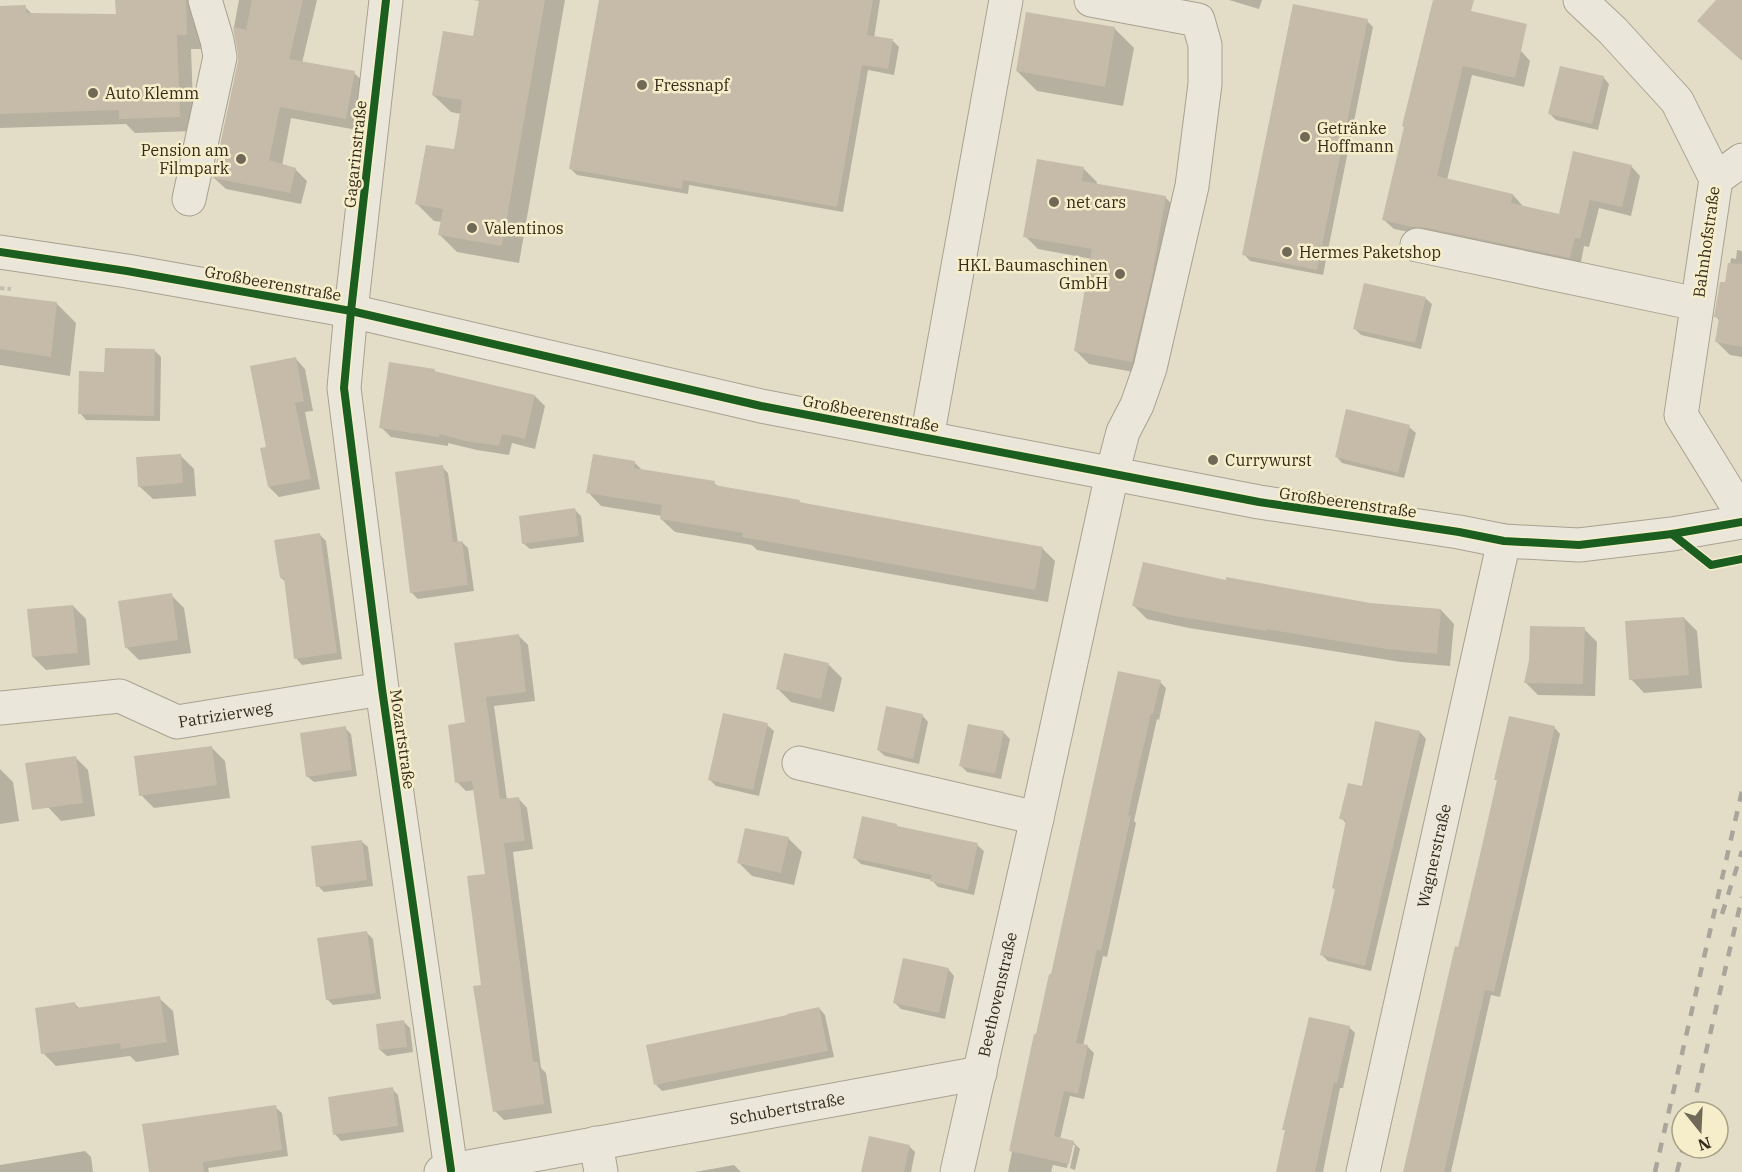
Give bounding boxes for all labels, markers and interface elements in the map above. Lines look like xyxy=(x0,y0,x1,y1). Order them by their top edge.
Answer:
place label: Fressnapf xyxy=(654,75,731,95)
marker: Fressnapf xyxy=(635,78,649,92)
place label: Auto Klemm xyxy=(105,83,199,103)
marker: Auto Klemm xyxy=(86,86,100,100)
street label: Gagarinstraße xyxy=(339,99,371,209)
place label: Getränke Hoffmann xyxy=(1317,118,1394,156)
marker: Getränke Hoffmann xyxy=(1298,130,1312,144)
place label: Pension am Filmpark xyxy=(141,140,230,178)
marker: Pension am Filmpark xyxy=(234,152,248,166)
street label: Bahnhofstraße xyxy=(1688,185,1724,299)
place label: net cars xyxy=(1066,192,1126,212)
marker: net cars xyxy=(1047,195,1061,209)
place label: Valentinos xyxy=(484,218,564,238)
marker: Valentinos xyxy=(465,221,479,235)
place label: Hermes Paketshop xyxy=(1299,242,1441,262)
marker: Hermes Paketshop xyxy=(1280,245,1294,259)
place label: HKL Baumaschinen GmbH xyxy=(958,255,1108,293)
street label: Großbeerenstraße xyxy=(203,261,343,305)
marker: HKL Baumaschinen GmbH xyxy=(1113,267,1127,281)
street label: Großbeerenstraße xyxy=(801,390,941,436)
place label: Currywurst xyxy=(1225,450,1312,470)
marker: Currywurst xyxy=(1206,453,1220,467)
street label: Großbeerenstraße xyxy=(1278,482,1418,522)
street label: Mozartstraße xyxy=(386,688,420,790)
street label: Patrizierweg xyxy=(177,697,274,732)
street label: Wagnerstraße xyxy=(1412,802,1455,910)
street label: Beethovenstraße xyxy=(973,930,1021,1059)
street label: Schubertstraße xyxy=(728,1088,846,1129)
north arrow xyxy=(1670,1100,1730,1160)
text: N xyxy=(1696,1133,1714,1156)

